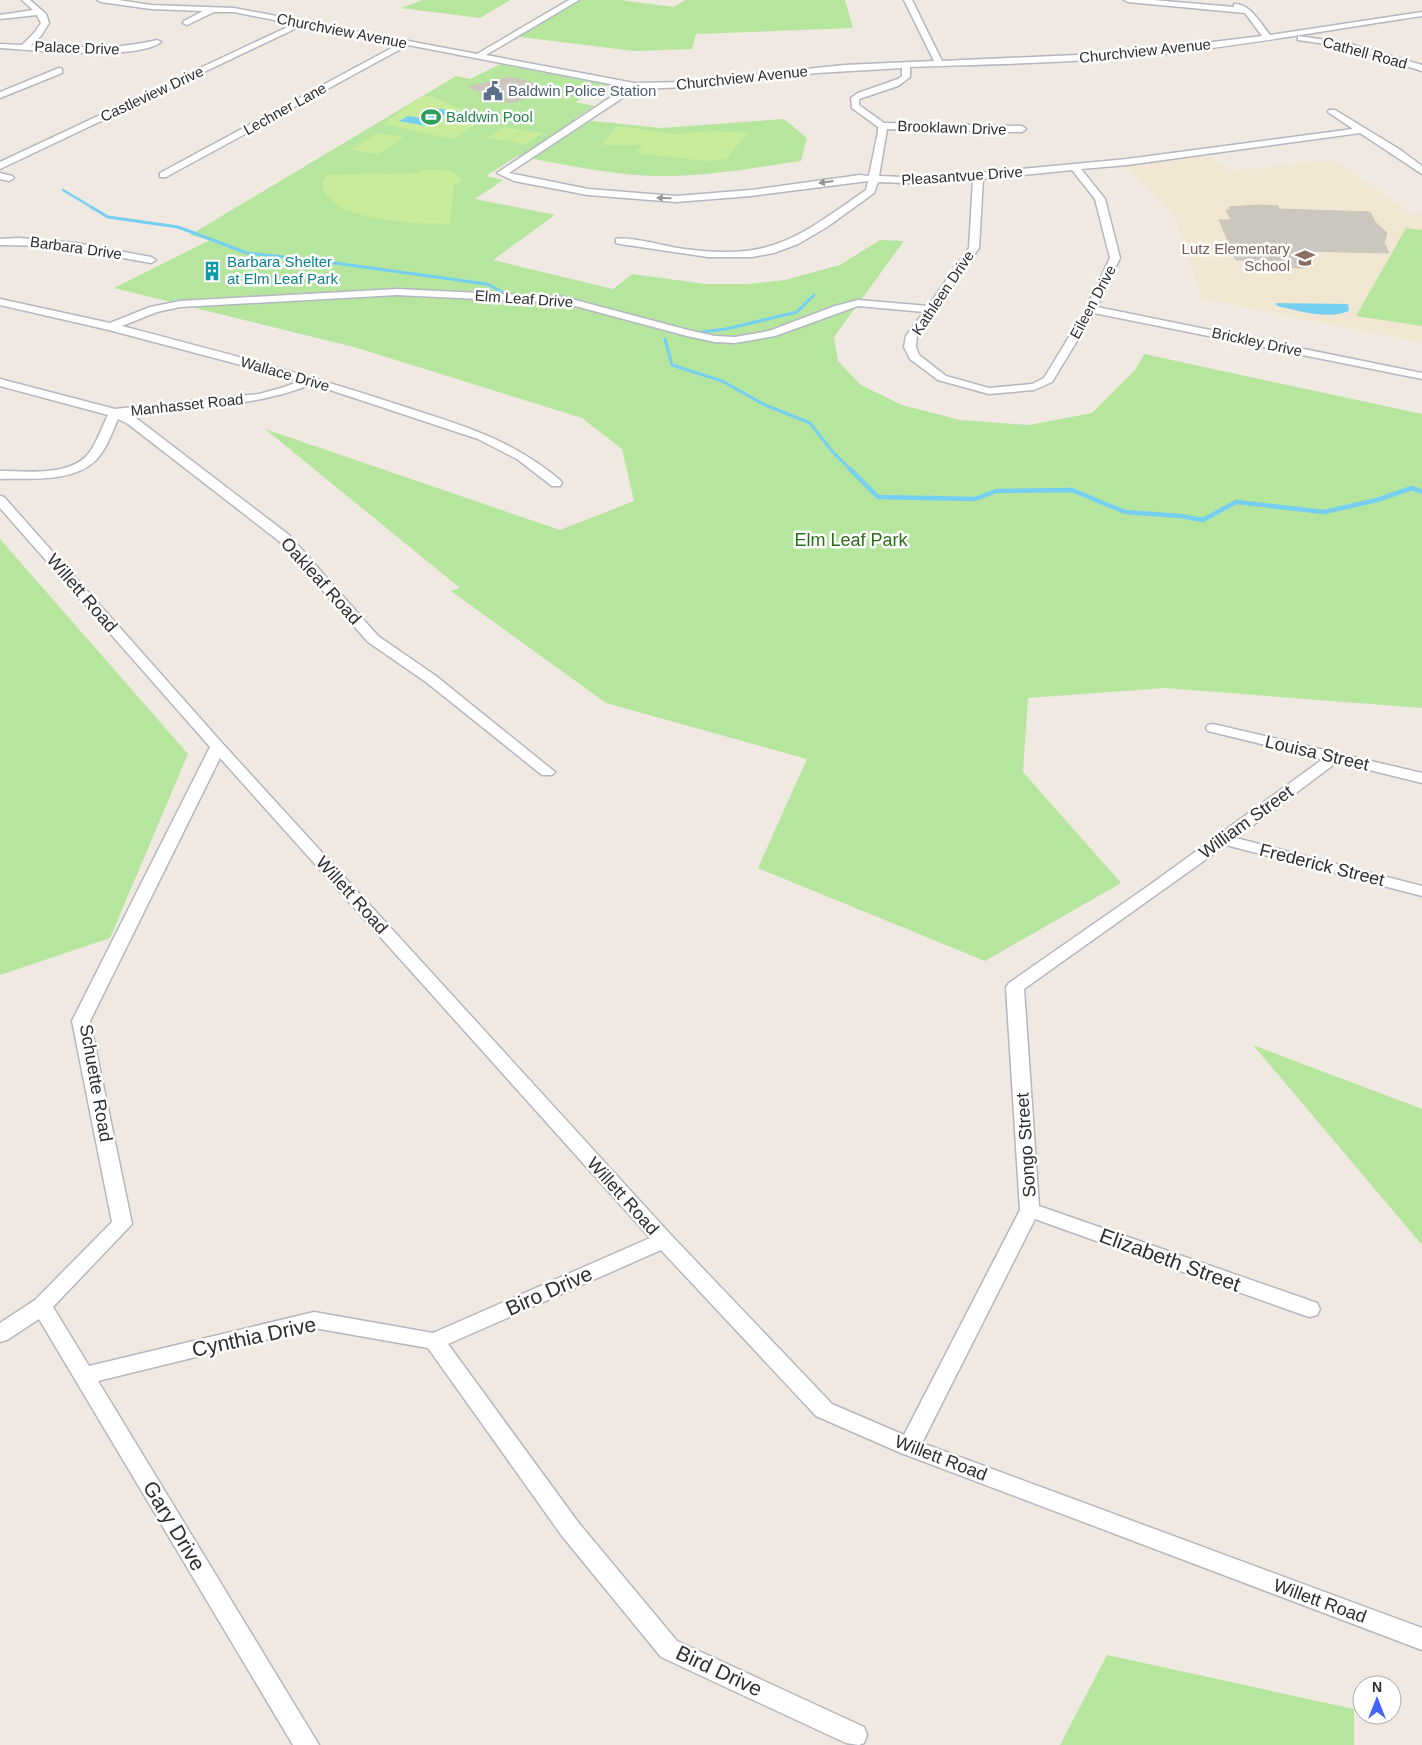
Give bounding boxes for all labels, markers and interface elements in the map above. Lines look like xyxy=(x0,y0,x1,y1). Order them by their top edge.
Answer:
street label: Churchview Avenue xyxy=(276,10,409,51)
street label: Cathell Road xyxy=(1321,33,1409,72)
street label: Churchview Avenue xyxy=(1078,35,1212,66)
street label: Palace Drive xyxy=(34,38,120,57)
street label: Castleview Drive xyxy=(98,62,206,125)
street label: Churchview Avenue xyxy=(675,62,809,93)
street label: Lechner Lane xyxy=(241,79,329,138)
public building icon: Baldwin Police Station xyxy=(482,80,504,102)
place label: Baldwin Police Station xyxy=(508,82,656,99)
sports icon: Baldwin Pool xyxy=(420,106,442,128)
place label: Baldwin Pool xyxy=(446,108,533,125)
street label: Brooklawn Drive xyxy=(897,117,1007,138)
street label: Pleasantvue Drive xyxy=(901,163,1023,188)
one-way arrow xyxy=(817,179,833,187)
one-way arrow xyxy=(656,194,672,202)
street label: Barbara Drive xyxy=(29,233,123,262)
place label: Lutz Elementary School xyxy=(1182,240,1290,274)
street label: Kathleen Drive xyxy=(908,247,977,338)
school or university icon: Lutz Elementary School xyxy=(1294,247,1316,269)
place label: Barbara Shelter at Elm Leaf Park xyxy=(227,253,338,287)
building icon: Barbara Shelter at Elm Leaf Park xyxy=(201,260,223,282)
street label: Eileen Drive xyxy=(1066,262,1119,341)
street label: Elm Leaf Drive xyxy=(474,287,574,310)
street label: Brickley Drive xyxy=(1210,324,1304,359)
street label: Wallace Drive xyxy=(239,353,332,394)
street label: Manhasset Road xyxy=(130,390,244,419)
park label: Elm Leaf Park xyxy=(794,530,909,550)
street label: Oakleaf Road xyxy=(277,533,365,629)
street label: Willett Road xyxy=(43,550,121,636)
street label: Louisa Street xyxy=(1263,731,1371,775)
street label: William Street xyxy=(1195,781,1297,863)
street label: Frederick Street xyxy=(1257,840,1387,890)
street label: Willett Road xyxy=(312,852,392,938)
street label: Schuette Road xyxy=(76,1023,116,1143)
street label: Songo Street xyxy=(1012,1092,1040,1198)
street label: Willett Road xyxy=(583,1153,663,1239)
street label: Elizabeth Street xyxy=(1097,1223,1244,1296)
street label: Biro Drive xyxy=(502,1261,596,1320)
street label: Cynthia Drive xyxy=(190,1312,318,1361)
street label: Willett Road xyxy=(892,1431,990,1485)
street label: Gary Drive xyxy=(139,1477,210,1575)
street label: Willett Road xyxy=(1271,1575,1369,1627)
street label: Bird Drive xyxy=(673,1641,766,1700)
north arrow xyxy=(1352,1675,1402,1725)
text: N xyxy=(1372,1679,1382,1695)

